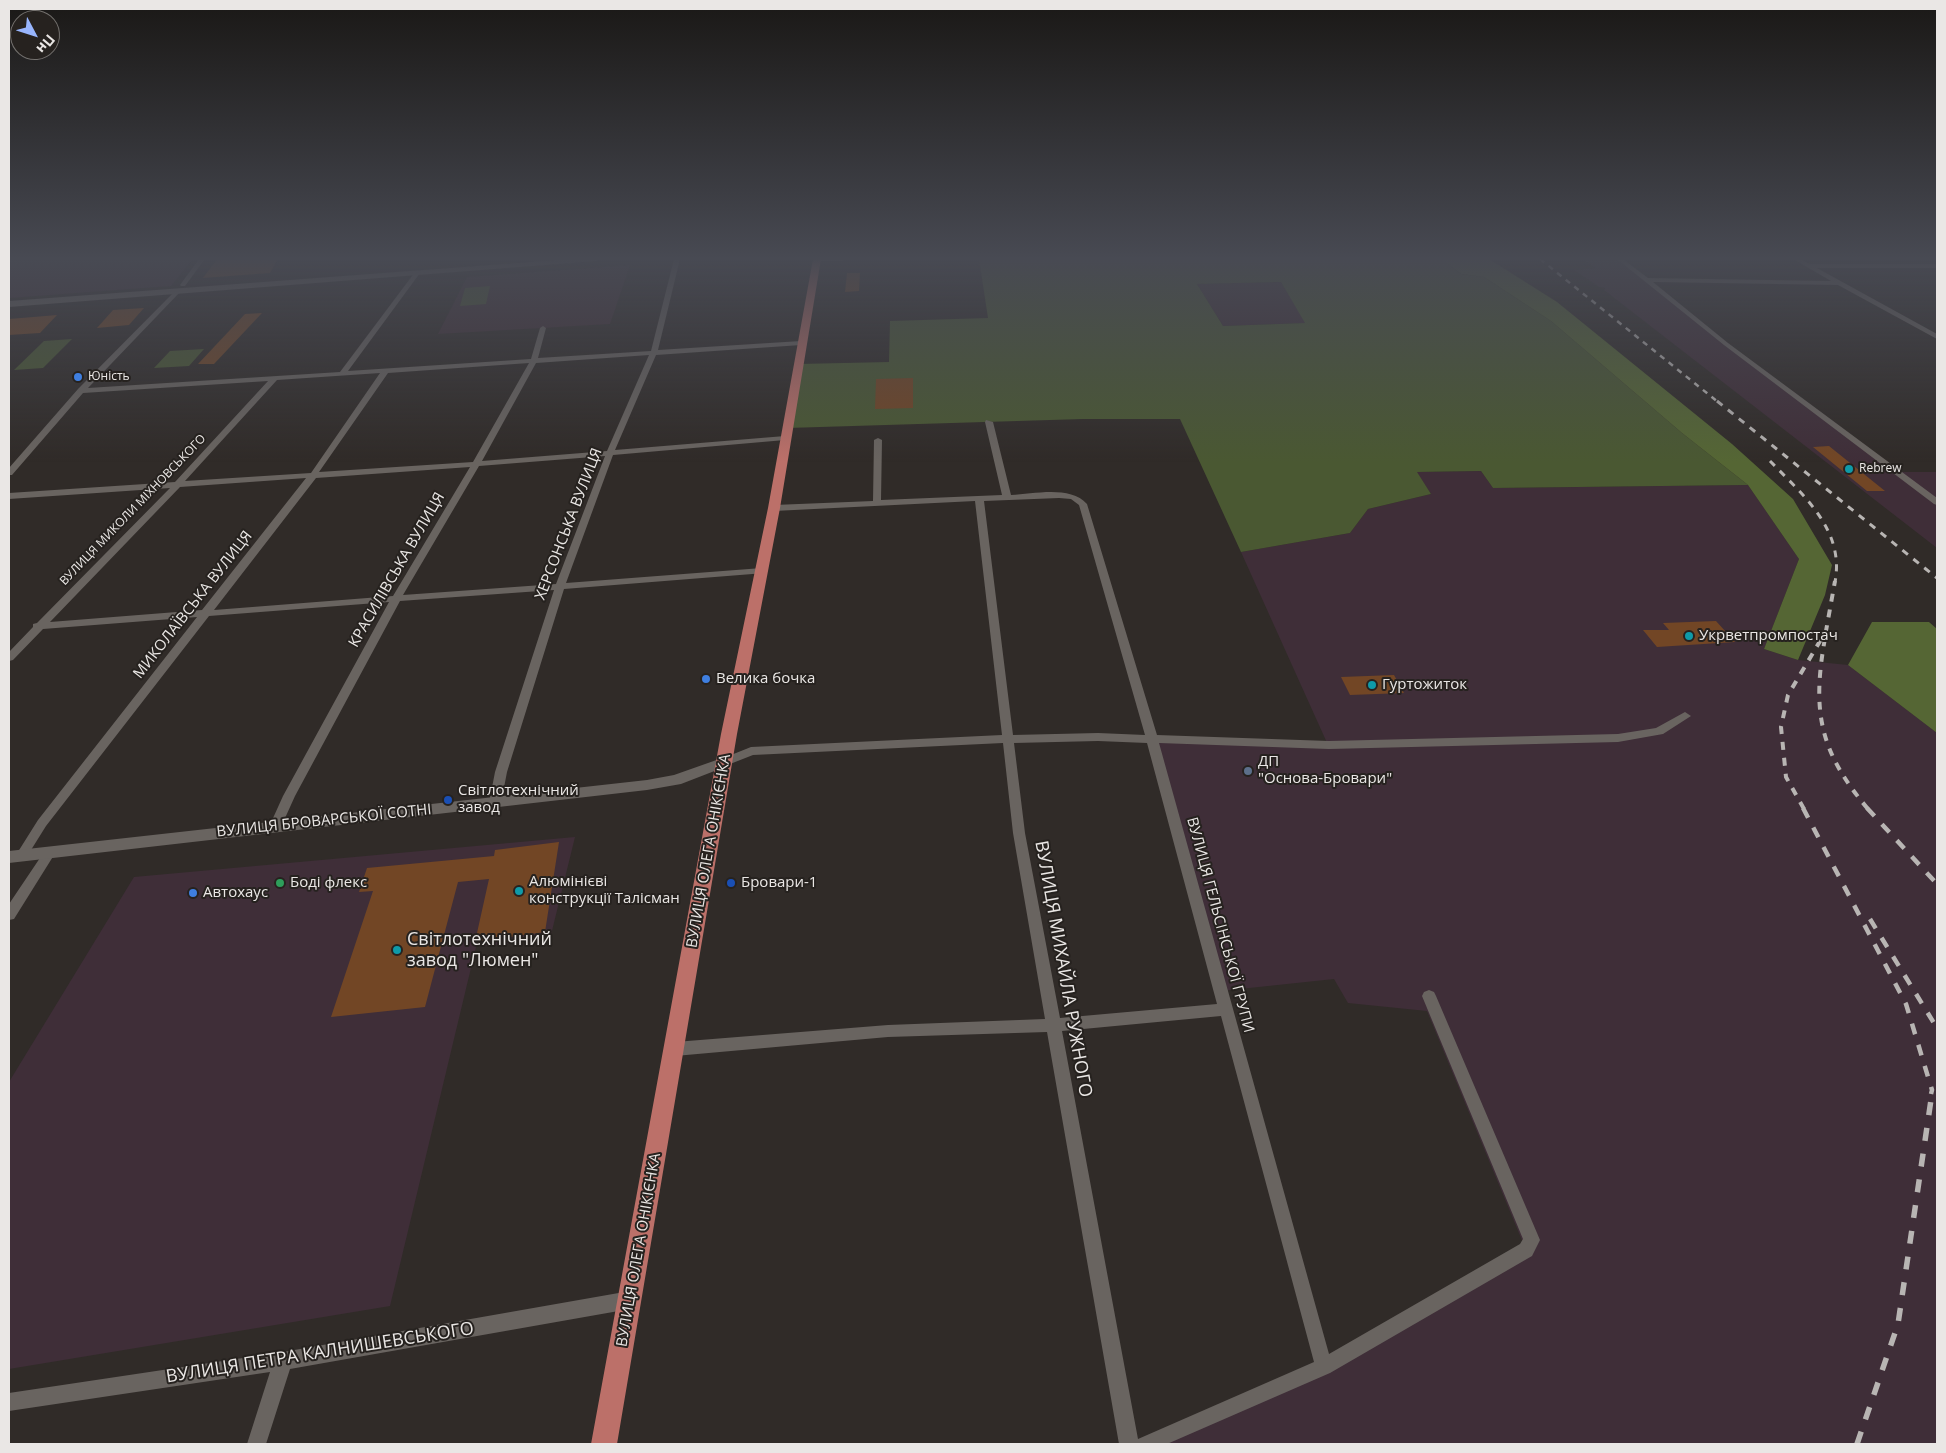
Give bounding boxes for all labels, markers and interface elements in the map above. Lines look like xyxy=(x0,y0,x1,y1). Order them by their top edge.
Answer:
north arrow xyxy=(10,10,60,60)
text: Пн xyxy=(33,31,60,58)
place label: Юність xyxy=(88,370,130,384)
marker: Юність xyxy=(72,371,84,383)
street label: ВУЛИЦЯ МИКОЛИ МІХНОВСЬКОГО xyxy=(57,432,209,588)
street label: ХЕРСОНСЬКА ВУЛИЦЯ xyxy=(532,446,606,602)
place label: Rebrew xyxy=(1859,462,1901,476)
marker: Rebrew xyxy=(1843,463,1855,475)
street label: КРАСИЛІВСЬКА ВУЛИЦЯ xyxy=(345,489,449,651)
street label: МИКОЛАЇВСЬКА ВУЛИЦЯ xyxy=(130,528,256,682)
place label: Укрветпромпостач xyxy=(1699,627,1838,645)
marker: Укрветпромпостач xyxy=(1683,630,1695,642)
place label: Велика бочка xyxy=(716,670,815,688)
marker: Велика бочка xyxy=(700,673,712,685)
place label: Гуртожиток xyxy=(1382,676,1467,694)
marker: Гуртожиток xyxy=(1366,679,1378,691)
street label: ВУЛИЦЯ ОЛЕГА ОНІКІЄНКА xyxy=(683,753,735,949)
place label: ДП "Основа-Бровари" xyxy=(1258,753,1392,788)
marker: ДП "Основа-Бровари" xyxy=(1242,765,1254,777)
place label: Світлотехнічний завод xyxy=(458,782,579,817)
marker: Світлотехнічний завод xyxy=(442,794,454,806)
street label: ВУЛИЦЯ БРОВАРСЬКОЇ СОТНІ xyxy=(216,801,432,841)
street label: ВУЛИЦЯ ГЕЛЬСІНСЬКОЇ ГРУПИ xyxy=(1183,815,1257,1035)
street label: ВУЛИЦЯ МИХАЙЛА РУЖНОГО xyxy=(1030,839,1096,1099)
place label: Алюмінієві конструкції Талісман xyxy=(529,873,680,908)
place label: Боді флекс xyxy=(290,874,367,892)
place label: Бровари-1 xyxy=(741,874,817,892)
marker: Боді флекс xyxy=(274,877,286,889)
marker: Бровари-1 xyxy=(725,877,737,889)
place label: Автохаус xyxy=(203,884,268,902)
marker: Алюмінієві конструкції Талісман xyxy=(513,885,525,897)
marker: Автохаус xyxy=(187,887,199,899)
place label: Світлотехнічний завод "Люмен" xyxy=(407,929,552,972)
marker: Світлотехнічний завод "Люмен" xyxy=(391,944,403,956)
street label: ВУЛИЦЯ ОЛЕГА ОНІКІЄНКА xyxy=(613,1152,665,1348)
street label: ВУЛИЦЯ ПЕТРА КАЛНИШЕВСЬКОГО xyxy=(164,1318,476,1388)

